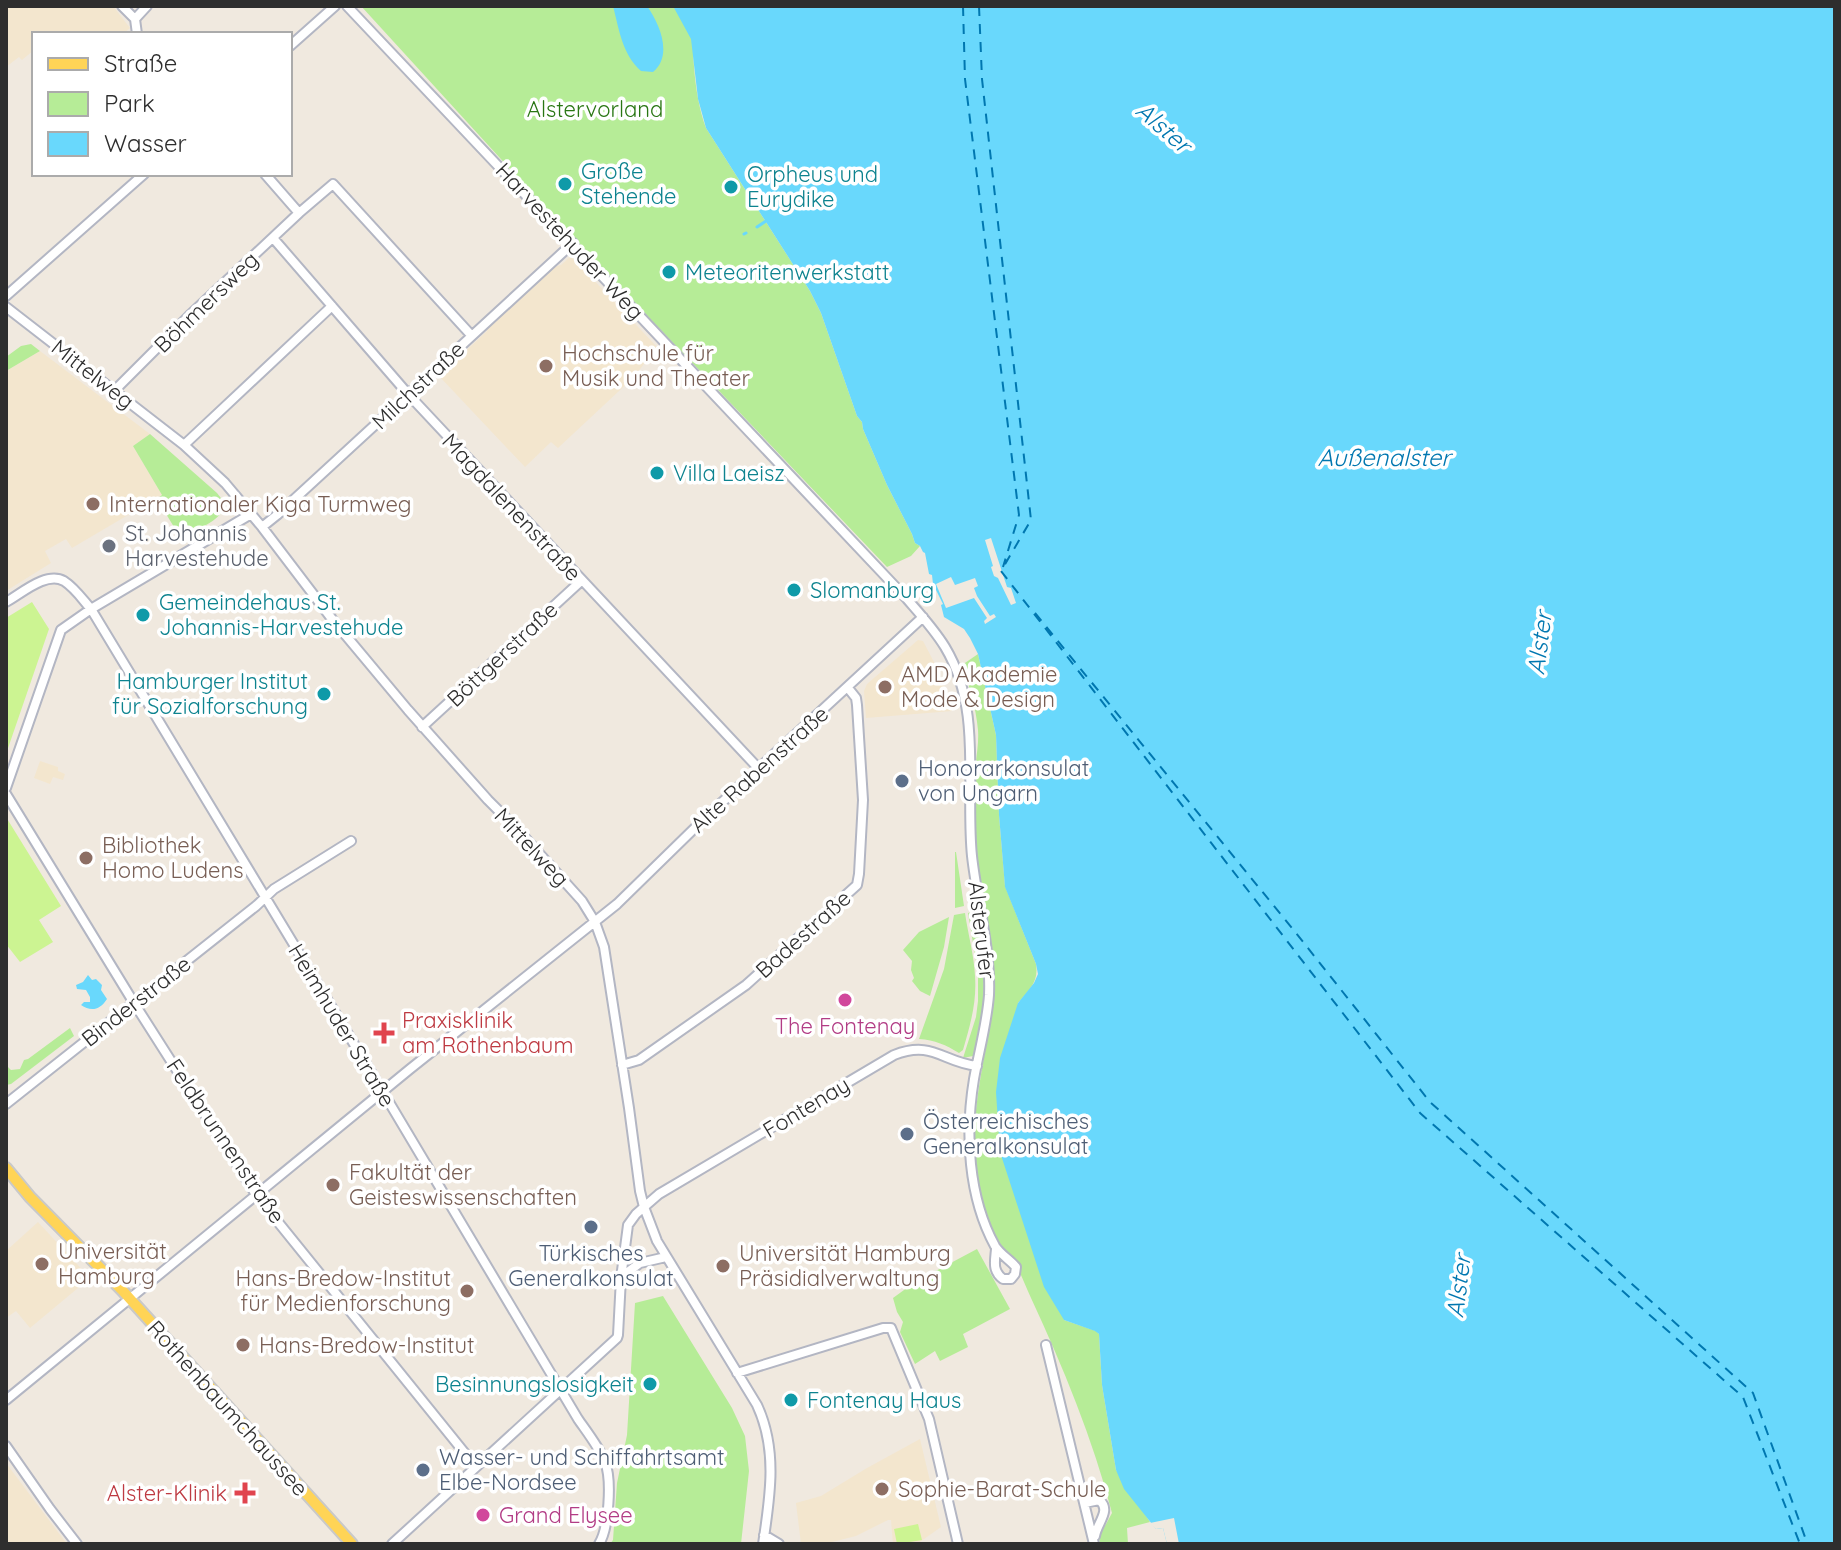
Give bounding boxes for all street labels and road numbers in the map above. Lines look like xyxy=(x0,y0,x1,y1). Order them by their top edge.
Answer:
street label: Harvestehuder Weg xyxy=(490,156,650,326)
street label: Böhmersweg xyxy=(148,245,264,359)
street label: Mittelweg xyxy=(46,333,140,415)
street label: Milchstraße xyxy=(366,335,470,435)
street label: Magdalenenstraße xyxy=(436,427,588,587)
street label: Böttgerstraße xyxy=(441,595,563,713)
street label: Alte Rabenstraße xyxy=(684,699,834,839)
street label: Mittelweg xyxy=(489,802,575,892)
street label: Alsterufer xyxy=(962,879,1002,981)
street label: Badestraße xyxy=(750,884,856,984)
street label: Heimhuder Straße xyxy=(282,938,402,1112)
street label: Binderstraße xyxy=(76,950,196,1052)
street label: Feldbrunnenstraße xyxy=(161,1053,291,1229)
street label: Fontenay xyxy=(757,1070,855,1144)
street label: Rothenbaumchaussee xyxy=(142,1314,314,1502)

